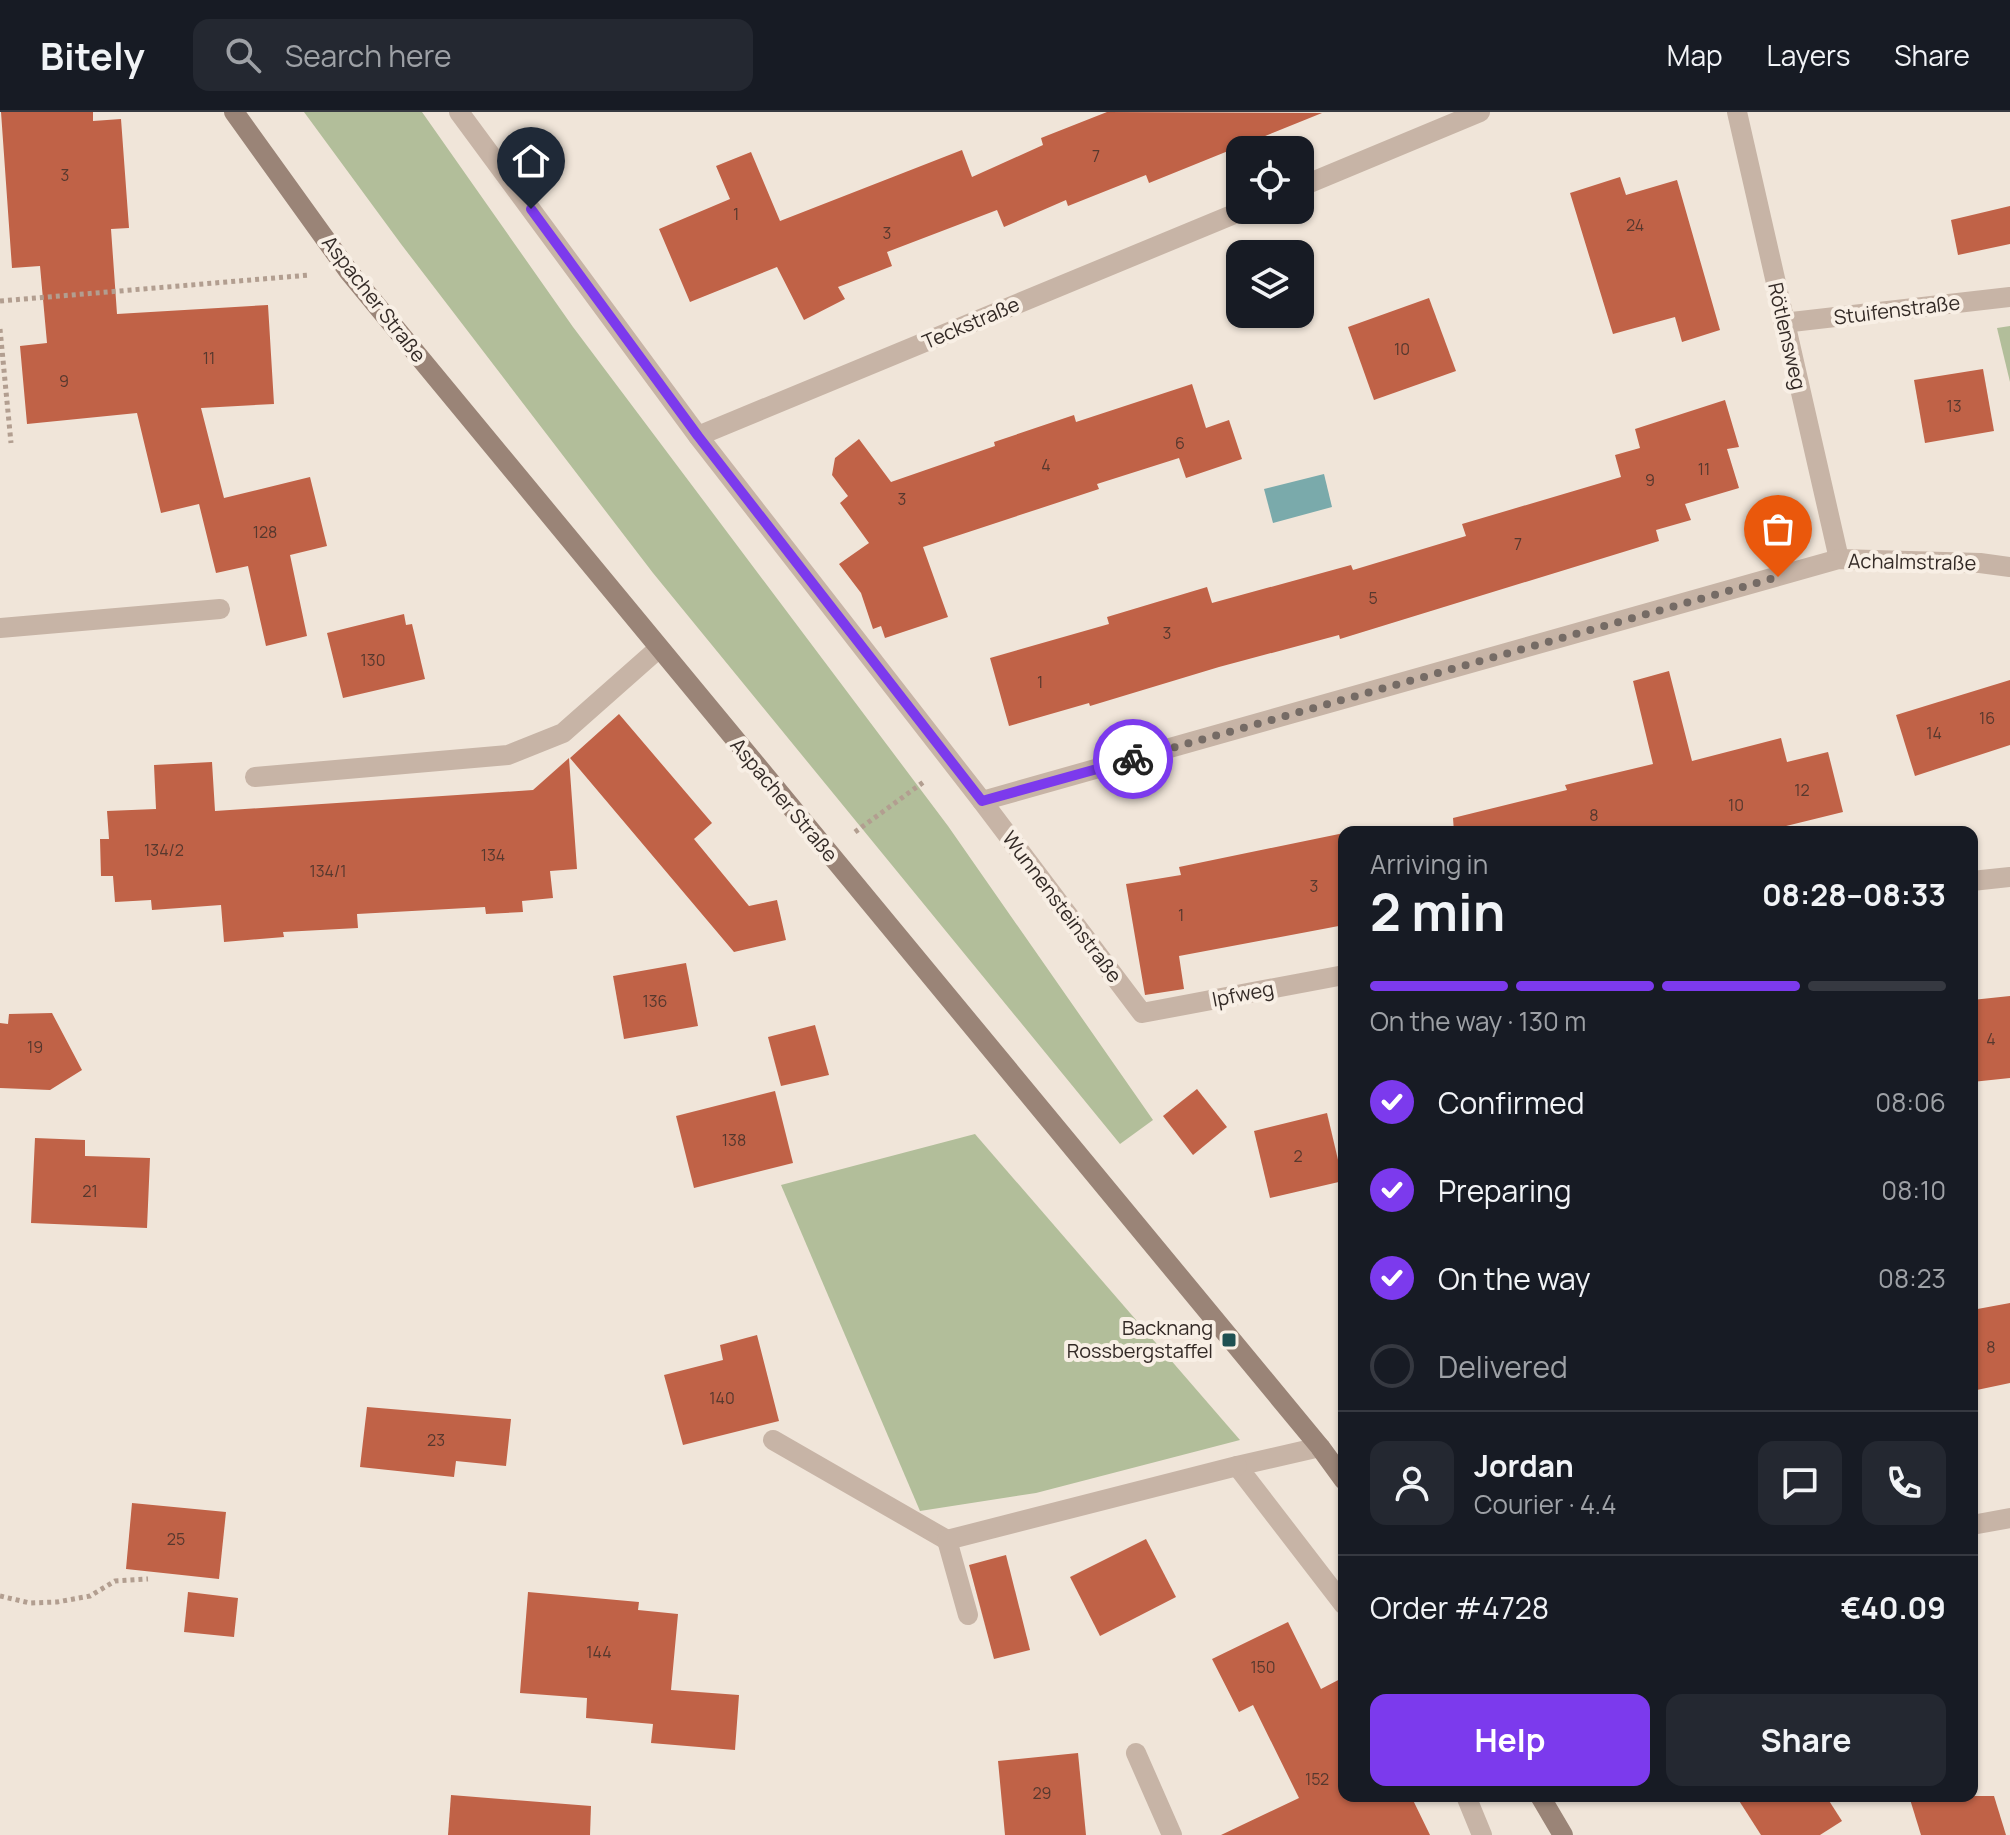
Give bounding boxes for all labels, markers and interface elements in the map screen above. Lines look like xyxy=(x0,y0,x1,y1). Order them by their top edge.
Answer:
search box xyxy=(193,19,753,91)
text: Bitely xyxy=(40,29,145,81)
icon: search xyxy=(221,33,265,77)
text: Search here xyxy=(285,35,452,76)
text: Map xyxy=(1667,36,1723,74)
text: Layers xyxy=(1767,36,1850,74)
text: Share xyxy=(1894,36,1970,74)
pin xyxy=(497,127,565,209)
map controls xyxy=(1226,136,1314,328)
button: locate xyxy=(1226,136,1314,224)
icon: home xyxy=(509,139,553,183)
house number: 7 xyxy=(1092,145,1100,167)
house number: 3 xyxy=(61,164,69,186)
house number: 1 xyxy=(733,203,739,225)
house number: 24 xyxy=(1626,214,1644,236)
house number: 3 xyxy=(883,222,891,244)
street label: Aspacher Straße xyxy=(316,230,432,368)
button: layers xyxy=(1226,240,1314,328)
street label: Rötlensweg xyxy=(1762,280,1813,392)
street label: Stuifenstraße xyxy=(1832,288,1962,331)
street label: Teckstraße xyxy=(918,290,1023,355)
house number: 10 xyxy=(1394,338,1410,360)
house number: 11 xyxy=(203,347,215,369)
house number: 9 xyxy=(59,370,69,392)
house number: 13 xyxy=(1946,395,1962,417)
house number: 6 xyxy=(1175,432,1185,454)
house number: 4 xyxy=(1041,454,1051,476)
house number: 11 xyxy=(1698,458,1710,480)
house number: 9 xyxy=(1645,469,1655,491)
house number: 3 xyxy=(898,488,906,510)
pin xyxy=(1744,495,1812,577)
icon: bag xyxy=(1756,507,1800,551)
house number: 128 xyxy=(253,521,277,543)
house number: 7 xyxy=(1514,533,1522,555)
street label: Achalmstraße xyxy=(1848,547,1976,576)
house number: 5 xyxy=(1368,587,1378,609)
house number: 3 xyxy=(1163,622,1171,644)
house number: 130 xyxy=(361,649,385,671)
house number: 1 xyxy=(1037,671,1043,693)
house number: 16 xyxy=(1979,707,1995,729)
courier xyxy=(1093,719,1173,799)
house number: 14 xyxy=(1926,722,1942,744)
street label: Aspacher Straße xyxy=(725,732,844,867)
icon: bike xyxy=(1111,737,1155,781)
house number: 12 xyxy=(1794,779,1810,801)
house number: 10 xyxy=(1728,794,1744,816)
house number: 8 xyxy=(1589,804,1599,826)
street label: Wunnensteinstraße xyxy=(996,825,1128,988)
house number: 134/2 xyxy=(144,839,184,861)
house number: 134 xyxy=(481,844,505,866)
text: Arriving in xyxy=(1370,846,1488,882)
house number: 134/1 xyxy=(310,860,346,882)
text: 08:28–08:33 xyxy=(1762,874,1946,915)
house number: 3 xyxy=(1310,875,1318,897)
text: 2 min xyxy=(1370,876,1505,947)
house number: 1 xyxy=(1178,904,1184,926)
street label: Ipfweg xyxy=(1210,974,1276,1013)
house number: 136 xyxy=(642,990,668,1012)
text: On the way · 130 m xyxy=(1370,1003,1586,1039)
house number: 4 xyxy=(1986,1028,1996,1050)
house number: 19 xyxy=(27,1036,43,1058)
icon: check xyxy=(1370,1080,1414,1124)
text: Confirmed xyxy=(1438,1082,1585,1123)
text: 08:06 xyxy=(1875,1084,1946,1120)
house number: 138 xyxy=(722,1129,746,1151)
house number: 2 xyxy=(1293,1145,1303,1167)
icon: check xyxy=(1370,1168,1414,1212)
text: Preparing xyxy=(1438,1170,1572,1211)
text: 08:10 xyxy=(1881,1172,1946,1208)
house number: 21 xyxy=(82,1180,98,1202)
icon: check xyxy=(1370,1256,1414,1300)
text: On the way xyxy=(1438,1258,1591,1299)
text: 08:23 xyxy=(1878,1260,1946,1296)
place label: Backnang Rossbergstaffel xyxy=(1067,1314,1213,1364)
marker: Backnang Rossbergstaffel xyxy=(1220,1331,1238,1349)
house number: 8 xyxy=(1986,1336,1996,1358)
text: Delivered xyxy=(1438,1346,1568,1387)
house number: 140 xyxy=(709,1387,735,1409)
house number: 23 xyxy=(427,1429,445,1451)
button: person xyxy=(1370,1441,1454,1525)
button: chat xyxy=(1758,1441,1842,1525)
button: phone xyxy=(1862,1441,1946,1525)
text: Jordan xyxy=(1474,1445,1574,1486)
text: Courier · 4.4 xyxy=(1474,1486,1616,1522)
house number: 25 xyxy=(167,1528,185,1550)
text: Order #4728 xyxy=(1370,1587,1549,1628)
text: €40.09 xyxy=(1841,1587,1946,1628)
house number: 144 xyxy=(586,1641,612,1663)
house number: 150 xyxy=(1250,1656,1276,1678)
button: Help xyxy=(1370,1694,1650,1786)
button: Share xyxy=(1666,1694,1946,1786)
house number: 152 xyxy=(1305,1768,1329,1790)
house number: 29 xyxy=(1032,1782,1052,1804)

